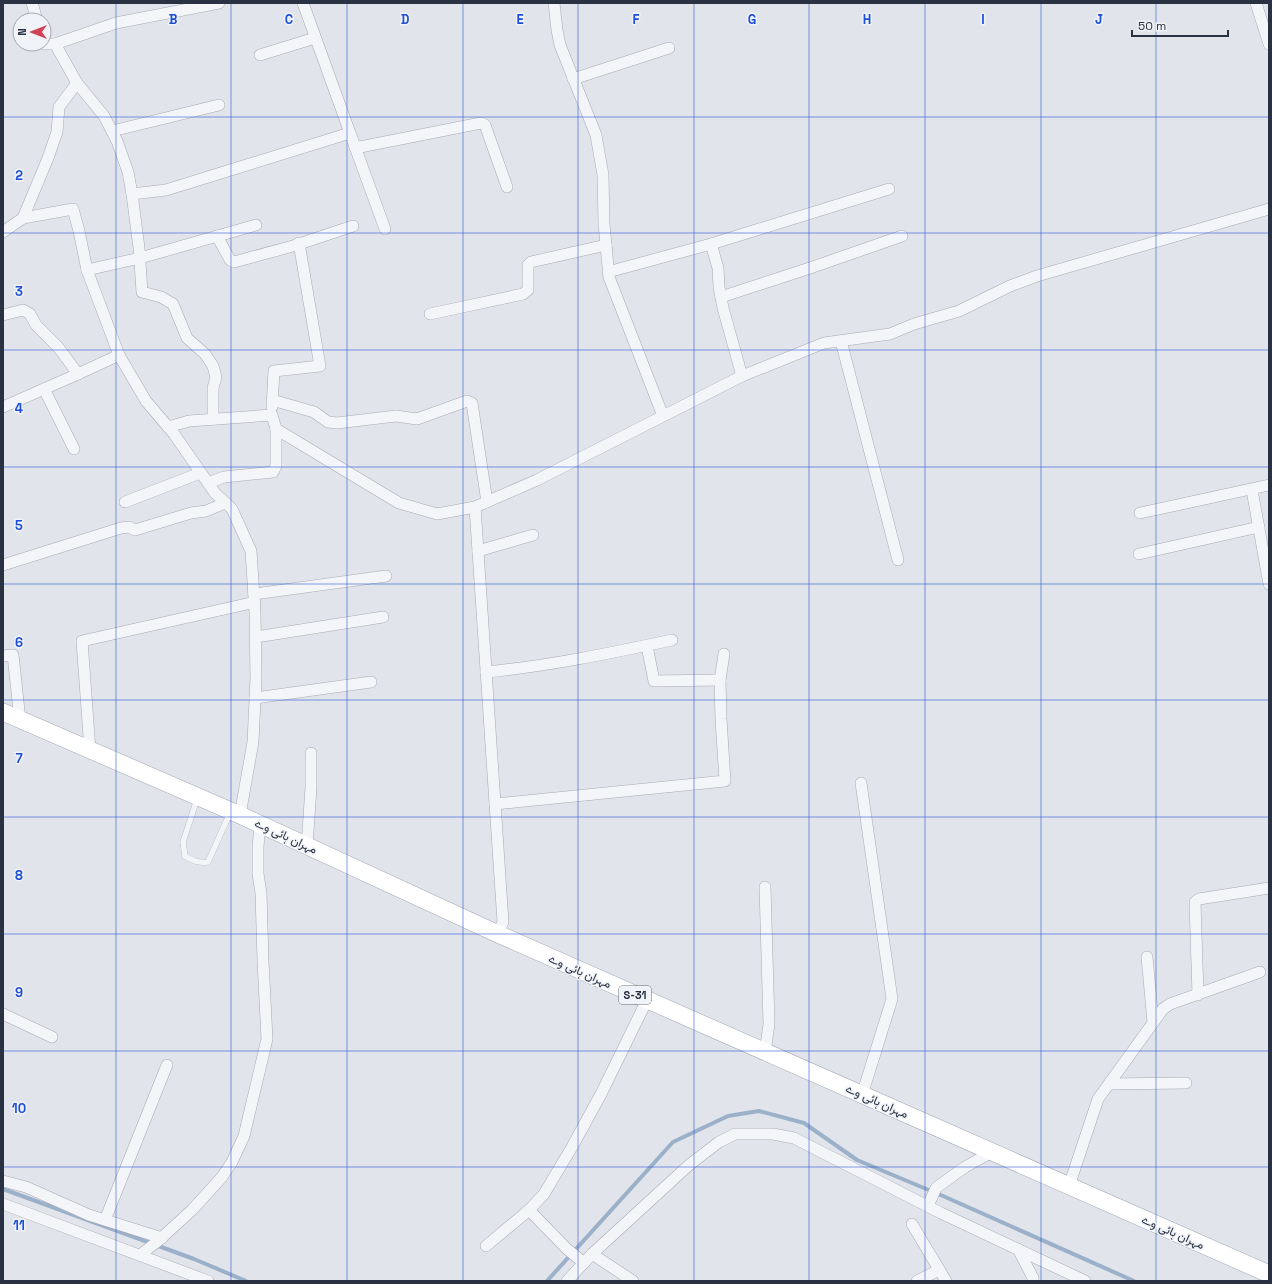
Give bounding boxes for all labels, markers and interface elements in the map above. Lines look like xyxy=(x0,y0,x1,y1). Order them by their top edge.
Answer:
text: B xyxy=(169,11,178,28)
text: C xyxy=(285,11,293,28)
text: D xyxy=(401,11,410,28)
text: E xyxy=(516,11,524,28)
text: F xyxy=(633,11,640,28)
text: G xyxy=(748,11,756,28)
text: H xyxy=(863,11,871,28)
text: I xyxy=(981,11,985,28)
text: J xyxy=(1095,11,1103,28)
north arrow xyxy=(12,12,52,52)
scale bar xyxy=(1132,12,1228,38)
text: 50 m xyxy=(1138,18,1166,34)
text: N xyxy=(15,28,29,36)
text: 2 xyxy=(15,167,23,184)
text: 3 xyxy=(15,283,23,300)
text: 4 xyxy=(15,400,23,417)
text: 5 xyxy=(15,517,23,534)
text: 6 xyxy=(15,634,23,651)
text: 7 xyxy=(15,750,23,767)
street label: مہران ہائی وے xyxy=(252,815,320,857)
text: 8 xyxy=(15,867,23,884)
street label: مہران ہائی وے xyxy=(546,950,614,992)
text: 9 xyxy=(15,984,23,1001)
road number: S-31 xyxy=(619,986,651,1004)
street label: مہران ہائی وے xyxy=(843,1080,911,1122)
text: 10 xyxy=(12,1100,26,1117)
street label: مہران ہائی وے xyxy=(1139,1211,1207,1253)
text: 11 xyxy=(13,1217,25,1234)

